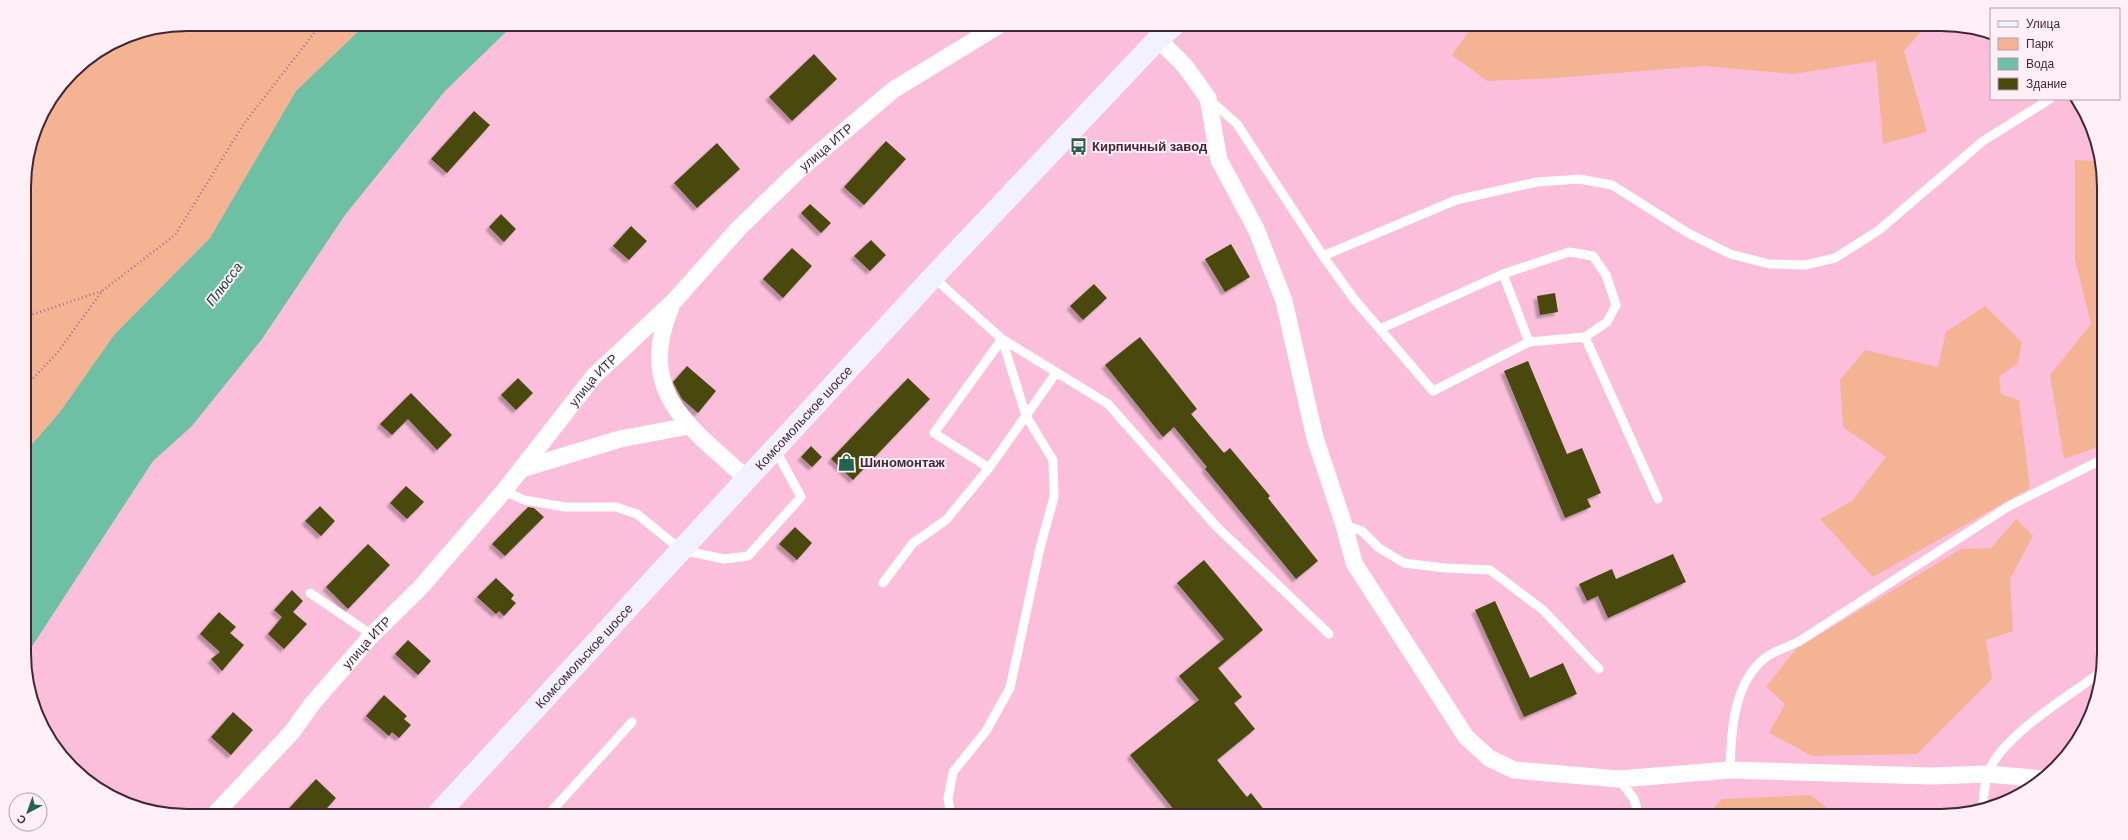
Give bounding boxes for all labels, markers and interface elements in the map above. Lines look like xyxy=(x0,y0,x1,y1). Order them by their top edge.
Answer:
legend xyxy=(1990,8,2120,100)
text: Улица xyxy=(2026,17,2060,31)
text: Парк xyxy=(2026,37,2054,51)
text: Вода xyxy=(2026,57,2054,71)
text: Здание xyxy=(2026,77,2067,91)
street label: улица ИТР xyxy=(796,120,856,174)
bus stop icon: Кирпичный завод xyxy=(1069,136,1089,156)
place label: Кирпичный завод xyxy=(1092,139,1208,154)
water label: Плюсса xyxy=(202,259,246,309)
street label: улица ИТР xyxy=(566,351,621,410)
street label: Комсомольское шоссе xyxy=(752,363,855,473)
shop icon: Шиномонтаж xyxy=(837,452,857,472)
place label: Шиномонтаж xyxy=(860,455,946,470)
street label: Комсомольское шоссе xyxy=(532,601,636,711)
street label: улица ИТР xyxy=(339,614,394,672)
north arrow xyxy=(8,792,48,832)
text: С xyxy=(14,812,28,827)

